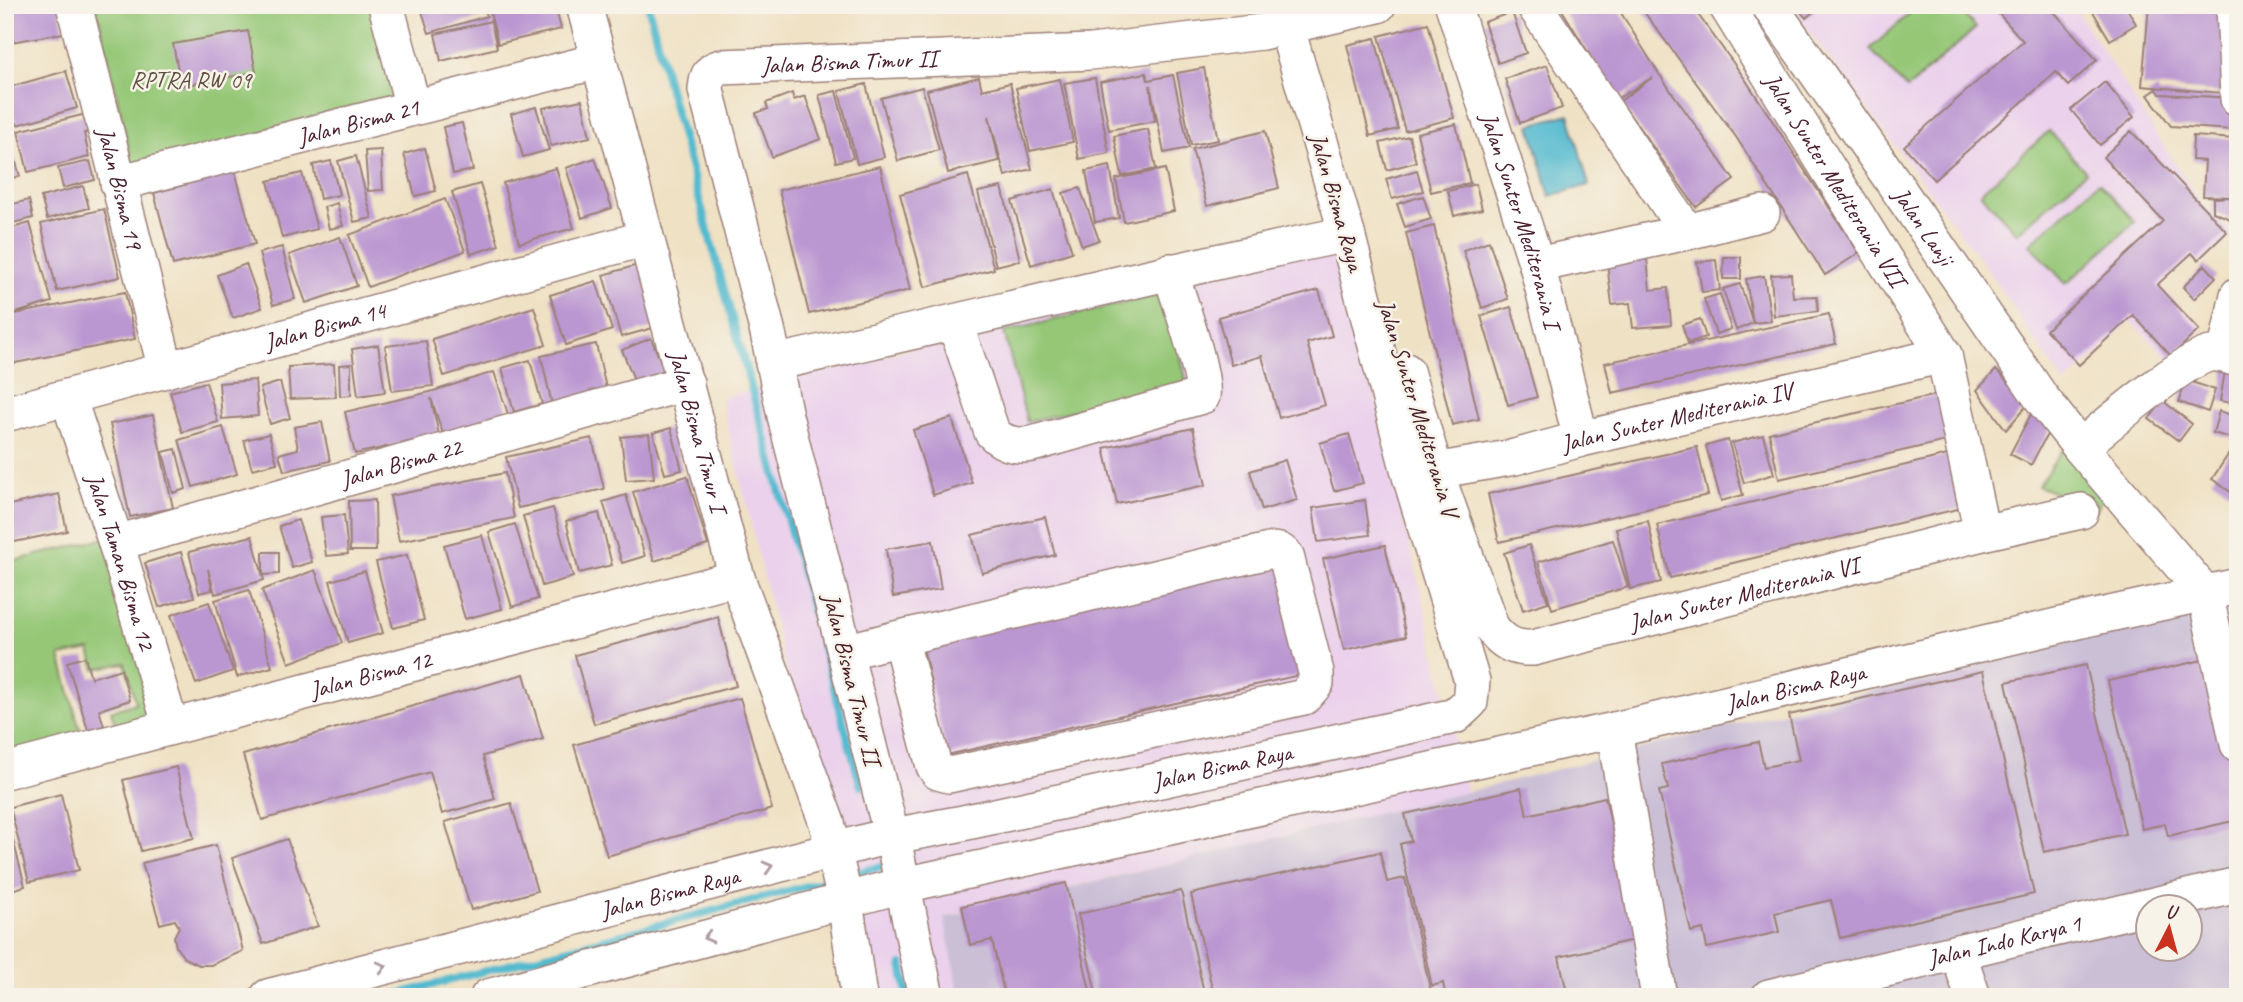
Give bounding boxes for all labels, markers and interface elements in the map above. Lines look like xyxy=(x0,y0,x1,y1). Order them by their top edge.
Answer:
street label: Jalan Bisma Timur II xyxy=(760,43,943,80)
park label: RPTRA RW 09 xyxy=(131,65,254,95)
street label: Jalan Sunter Mediterania VII xyxy=(1757,67,1915,297)
street label: Jalan Bisma 21 xyxy=(293,92,423,152)
street label: Jalan Sunter Mediterania I xyxy=(1473,108,1569,337)
street label: Jalan Bisma 19 xyxy=(90,123,150,254)
street label: Jalan Bisma Raya xyxy=(1303,129,1372,276)
street label: Jalan Lanji xyxy=(1886,181,1962,273)
street label: Jalan Bisma 14 xyxy=(260,295,391,357)
street label: Jalan Sunter Mediterania V xyxy=(1370,295,1467,524)
street label: Jalan Bisma Timur I xyxy=(662,346,735,520)
street label: Jalan Sunter Mediterania IV xyxy=(1557,375,1799,459)
street label: Jalan Bisma 22 xyxy=(336,431,467,495)
street label: Jalan Taman Bisma 12 xyxy=(79,469,163,655)
street label: Jalan Sunter Mediterania VI xyxy=(1625,549,1867,638)
street label: Jalan Bisma Timur II xyxy=(816,589,889,773)
street label: Jalan Bisma 12 xyxy=(306,644,437,705)
street label: Jalan Bisma Raya xyxy=(1722,656,1870,718)
street label: Jalan Bisma Raya xyxy=(1149,736,1297,797)
street label: Jalan Bisma Raya xyxy=(596,860,744,925)
one-way arrow xyxy=(762,861,774,875)
north arrow xyxy=(2134,894,2204,964)
text: U xyxy=(2165,900,2180,925)
street label: Jalan Indo Karya 1 xyxy=(1924,908,2085,974)
one-way arrow xyxy=(703,929,715,943)
one-way arrow xyxy=(376,961,388,975)

